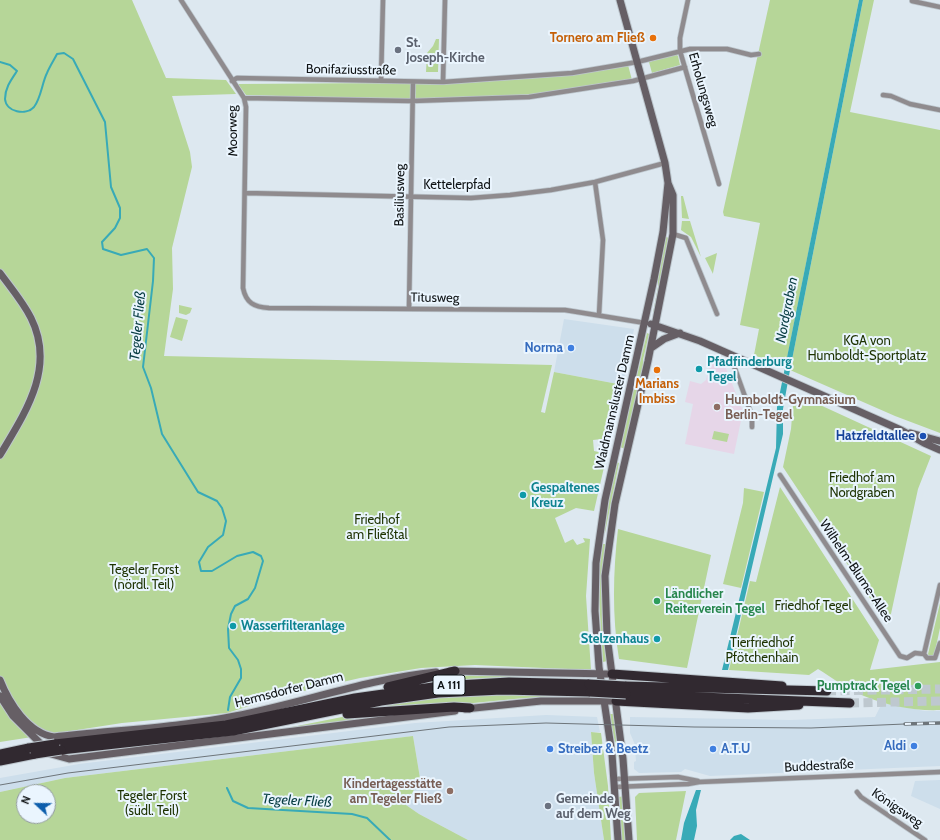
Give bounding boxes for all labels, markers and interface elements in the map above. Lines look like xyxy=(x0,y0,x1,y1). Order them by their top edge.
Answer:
place label: Tornero am Fließ xyxy=(550,30,645,46)
marker: Tornero am Fließ xyxy=(648,33,658,43)
place label: St. Joseph-Kirche xyxy=(406,35,485,66)
marker: St. Joseph-Kirche xyxy=(393,45,403,55)
street label: Erholungsweg xyxy=(685,51,721,129)
street label: Bonifaziusstraße xyxy=(306,61,396,79)
street label: Moorweg xyxy=(225,105,241,157)
street label: Basiliusweg xyxy=(392,164,408,226)
street label: Kettelerpfad xyxy=(423,177,491,193)
water label: Nordgraben xyxy=(772,276,802,344)
street label: Titusweg xyxy=(411,290,459,306)
water label: Tegeler Fließ xyxy=(127,291,149,361)
street label: Waidmannsluster Damm xyxy=(592,333,638,471)
park label: KGA von Humboldt-Sportplatz xyxy=(808,333,926,364)
place label: Norma xyxy=(525,340,563,356)
marker: Norma xyxy=(566,343,576,353)
place label: Pfadfinderburg Tegel xyxy=(707,354,792,385)
marker: Pfadfinderburg Tegel xyxy=(694,364,704,374)
marker: Marians Imbiss xyxy=(652,365,662,375)
place label: Marians Imbiss xyxy=(635,376,679,407)
place label: Humboldt-Gymnasium Berlin-Tegel xyxy=(725,392,856,423)
marker: Humboldt-Gymnasium Berlin-Tegel xyxy=(712,402,722,412)
place label: Hatzfeldtallee xyxy=(836,428,915,444)
marker: Hatzfeldtallee xyxy=(918,431,928,441)
park label: Friedhof am Nordgraben xyxy=(829,470,895,501)
place label: Gespaltenes Kreuz xyxy=(531,480,600,511)
marker: Gespaltenes Kreuz xyxy=(518,490,528,500)
park label: Friedhof am Fließtal xyxy=(347,512,407,543)
street label: Wilhelm-Blume-Allee xyxy=(816,517,896,625)
park label: Tegeler Forst (nördl. Teil) xyxy=(109,562,179,593)
place label: Ländlicher Reiterverein Tegel xyxy=(665,586,765,617)
marker: Ländlicher Reiterverein Tegel xyxy=(652,596,662,606)
park label: Friedhof Tegel xyxy=(774,598,852,614)
place label: Wasserfilteranlage xyxy=(241,618,345,634)
marker: Wasserfilteranlage xyxy=(228,621,238,631)
place label: Stelzenhaus xyxy=(581,631,649,647)
marker: Stelzenhaus xyxy=(652,634,662,644)
park label: Tierfriedhof Pfötchenhain xyxy=(725,635,799,666)
street label: Hermsdorfer Damm xyxy=(233,669,345,711)
road number: A 111 xyxy=(433,675,465,695)
place label: Pumptrack Tegel xyxy=(817,678,910,694)
marker: Pumptrack Tegel xyxy=(913,681,923,691)
place label: Aldi xyxy=(884,738,906,754)
place label: Streiber & Beetz xyxy=(558,741,648,757)
place label: A.T.U xyxy=(721,741,750,757)
marker: Aldi xyxy=(909,741,919,751)
marker: Streiber & Beetz xyxy=(545,744,555,754)
marker: A.T.U xyxy=(708,744,718,754)
street label: Buddestraße xyxy=(784,756,854,776)
place label: Kindertagesstätte am Tegeler Fließ xyxy=(343,776,442,807)
north arrow xyxy=(16,784,56,824)
street label: Königsweg xyxy=(868,785,926,831)
marker: Kindertagesstätte am Tegeler Fließ xyxy=(445,786,455,796)
park label: Tegeler Forst (südl. Teil) xyxy=(117,788,187,819)
water label: Tegeler Fließ xyxy=(262,791,332,811)
place label: Gemeinde auf dem Weg xyxy=(556,791,631,822)
text: N xyxy=(18,794,34,806)
marker: Gemeinde auf dem Weg xyxy=(543,801,553,811)

